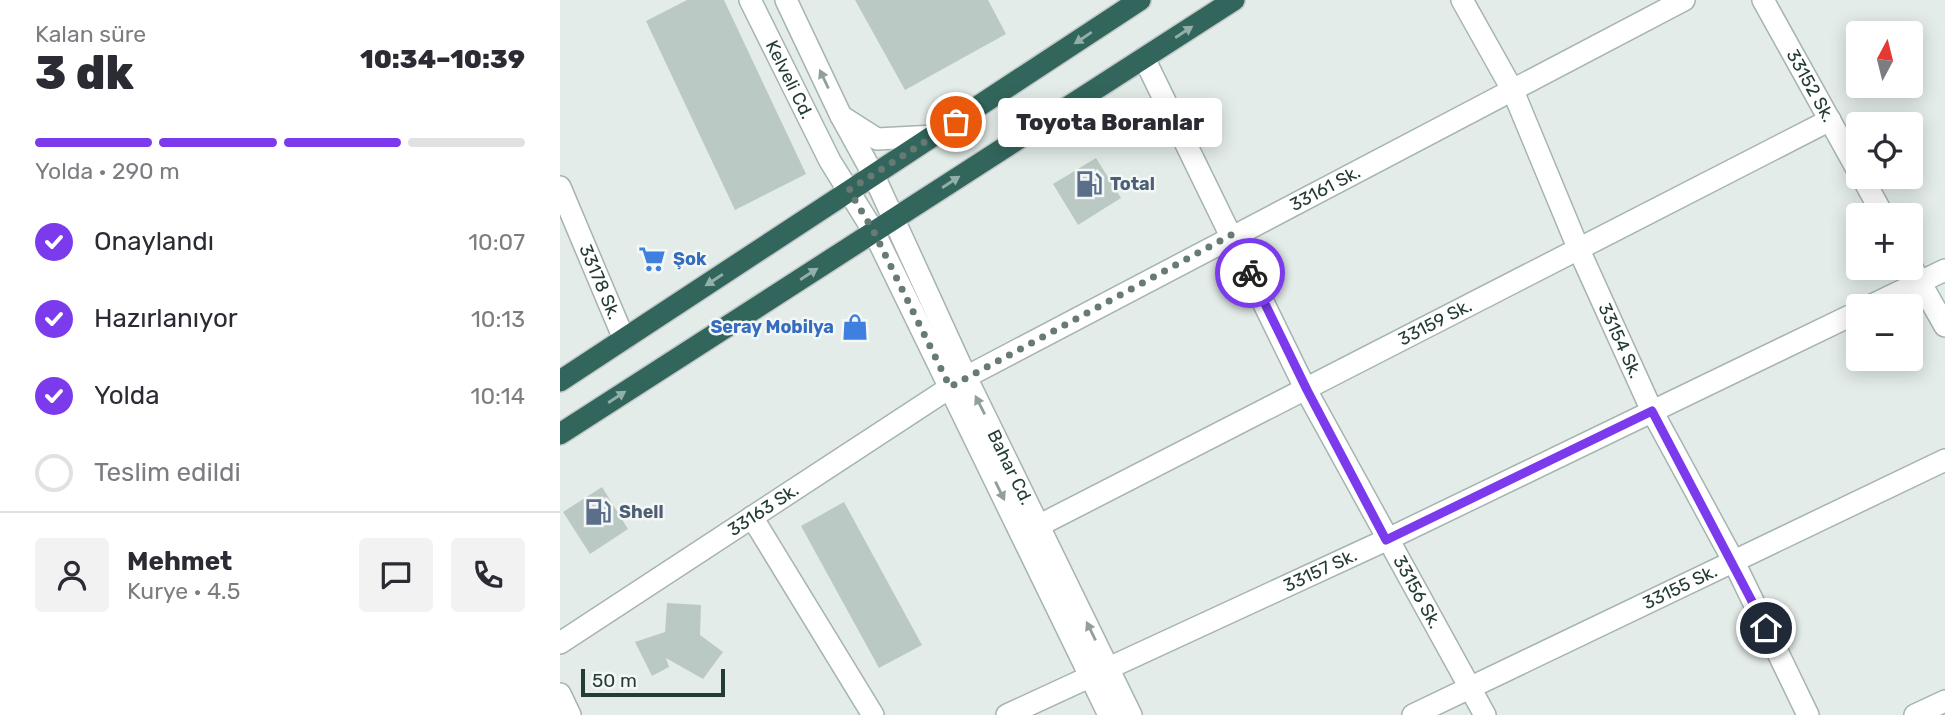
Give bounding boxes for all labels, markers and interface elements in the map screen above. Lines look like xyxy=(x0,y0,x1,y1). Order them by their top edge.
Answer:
text: Kalan süre xyxy=(35,20,146,48)
north arrow xyxy=(1846,21,1923,98)
map controls xyxy=(1846,21,1923,371)
one-way arrow xyxy=(1175,25,1193,39)
one-way arrow xyxy=(1073,31,1093,44)
street label: Kelveli Cd. xyxy=(761,37,818,123)
text: 10:34–10:39 xyxy=(360,44,525,75)
street label: 33152 Sk. xyxy=(1782,45,1840,126)
text: 3 dk xyxy=(35,46,134,101)
one-way arrow xyxy=(818,69,829,89)
pin xyxy=(926,92,986,152)
callout: Toyota Boranlar xyxy=(998,97,1222,146)
icon: bag xyxy=(937,103,975,141)
text: Toyota Boranlar xyxy=(1016,108,1204,136)
button: locate xyxy=(1846,112,1923,189)
text: Yolda · 290 m xyxy=(35,157,180,185)
street label: 33161 Sk. xyxy=(1286,161,1364,216)
fuel station icon: Total xyxy=(1074,169,1104,199)
place label: Total xyxy=(1110,173,1155,195)
one-way arrow xyxy=(942,175,961,188)
button: + xyxy=(1846,203,1923,280)
icon: check xyxy=(35,223,73,261)
text: Onaylandı xyxy=(94,226,214,257)
text: 10:07 xyxy=(468,228,525,256)
courier xyxy=(1215,238,1285,308)
street label: 33178 Sk. xyxy=(574,241,625,323)
supermarket icon: Şok xyxy=(637,244,667,274)
place label: Şok xyxy=(673,248,707,270)
icon: bike xyxy=(1231,254,1269,292)
one-way arrow xyxy=(799,268,818,281)
one-way arrow xyxy=(704,273,724,286)
street label: 33159 Sk. xyxy=(1395,294,1476,350)
button: − xyxy=(1846,294,1923,371)
street label: 33154 Sk. xyxy=(1593,299,1647,382)
icon: check xyxy=(35,300,73,338)
text: Hazırlanıyor xyxy=(94,303,238,334)
text: 10:13 xyxy=(471,305,525,333)
shop icon: Seray Mobilya xyxy=(840,312,870,342)
place label: Seray Mobilya xyxy=(710,316,834,338)
icon: check xyxy=(35,377,73,415)
text: Yolda xyxy=(94,380,160,411)
text: 10:14 xyxy=(471,382,525,410)
one-way arrow xyxy=(608,391,627,404)
one-way arrow xyxy=(975,395,986,415)
street label: Bahar Cd. xyxy=(982,426,1038,509)
text: Teslim edildi xyxy=(94,457,241,488)
street label: 33163 Sk. xyxy=(724,479,803,541)
one-way arrow xyxy=(995,481,1006,501)
fuel station icon: Shell xyxy=(583,497,613,527)
place label: Shell xyxy=(619,501,664,523)
button: person xyxy=(35,538,109,612)
button: chat xyxy=(359,538,433,612)
button: phone xyxy=(451,538,525,612)
street label: 33157 Sk. xyxy=(1280,544,1360,597)
text: Mehmet xyxy=(127,546,232,577)
street label: 33156 Sk. xyxy=(1388,552,1446,632)
street label: 33155 Sk. xyxy=(1639,560,1721,614)
text: Kurye · 4.5 xyxy=(127,577,240,605)
pin xyxy=(1736,598,1796,658)
icon: home xyxy=(1747,609,1785,647)
one-way arrow xyxy=(1085,621,1096,642)
scale bar xyxy=(581,666,724,698)
text: 50 m xyxy=(592,669,637,692)

